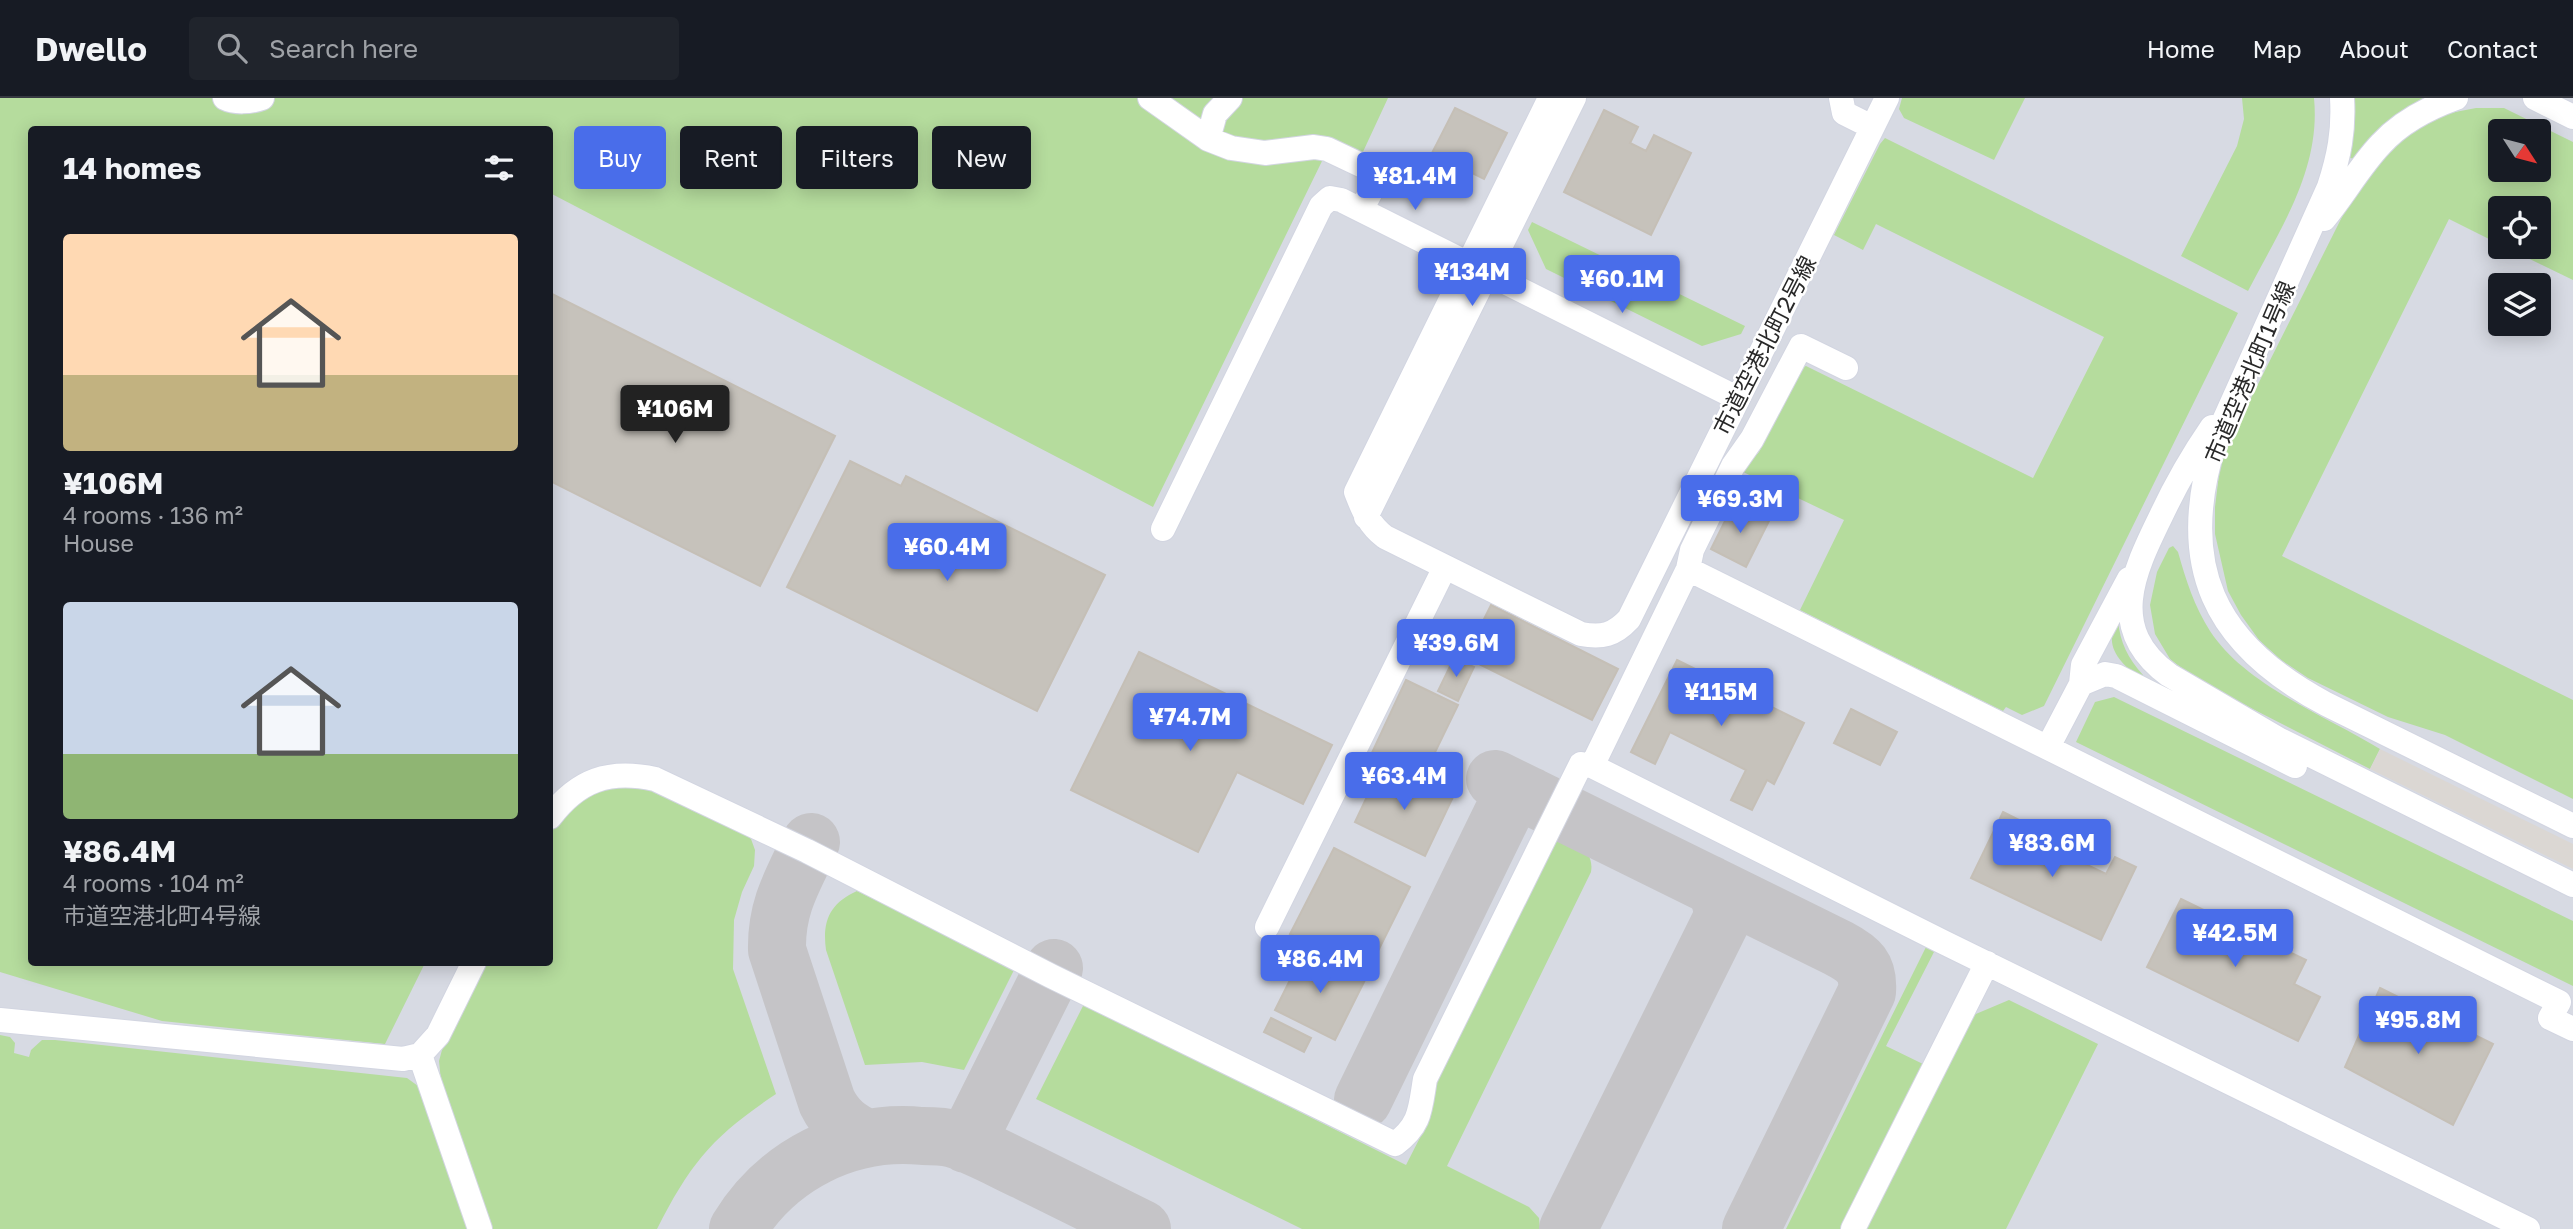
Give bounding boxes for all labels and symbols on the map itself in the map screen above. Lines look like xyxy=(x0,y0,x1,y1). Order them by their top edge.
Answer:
north arrow xyxy=(2488,119,2552,182)
pin: ¥81.4M xyxy=(1358,152,1472,212)
pin: ¥134M xyxy=(1423,248,1521,308)
street label: 市道空港北町2号線 xyxy=(1707,251,1821,439)
pin: ¥60.1M xyxy=(1565,256,1679,315)
street label: 市道空港北町1号線 xyxy=(2198,277,2300,467)
pin: ¥106M xyxy=(626,386,724,445)
pin: ¥69.3M xyxy=(1683,476,1797,535)
pin: ¥60.4M xyxy=(890,524,1004,583)
pin: ¥39.6M xyxy=(1399,620,1513,679)
pin: ¥115M xyxy=(1672,668,1770,728)
pin: ¥74.7M xyxy=(1133,694,1247,753)
pin: ¥63.4M xyxy=(1347,752,1461,812)
pin: ¥83.6M xyxy=(1995,820,2109,879)
pin: ¥42.5M xyxy=(2178,910,2292,969)
pin: ¥86.4M xyxy=(1263,936,1377,995)
pin: ¥95.8M xyxy=(2361,996,2475,1056)

